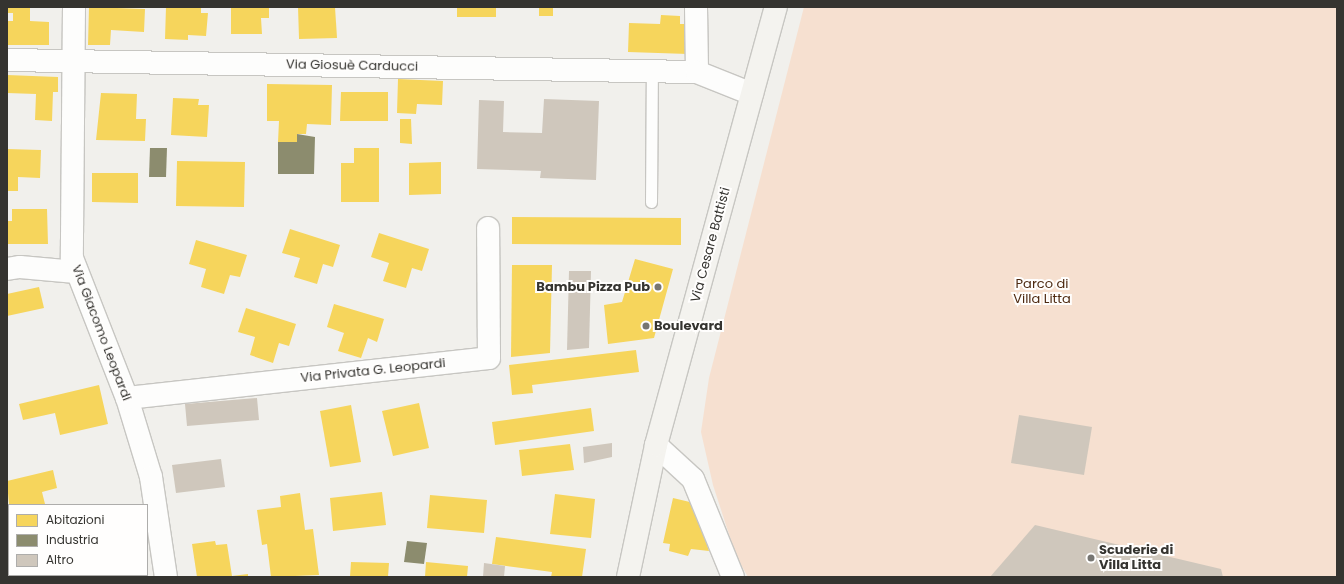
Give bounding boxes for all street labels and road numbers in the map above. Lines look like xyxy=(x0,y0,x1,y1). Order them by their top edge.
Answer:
street label: Via Giosuè Carducci xyxy=(286,57,418,75)
street label: Via Cesare Battisti xyxy=(688,186,734,304)
street label: Via Giacomo Leopardi xyxy=(68,263,134,403)
street label: Via Privata G. Leopardi xyxy=(300,356,446,386)

